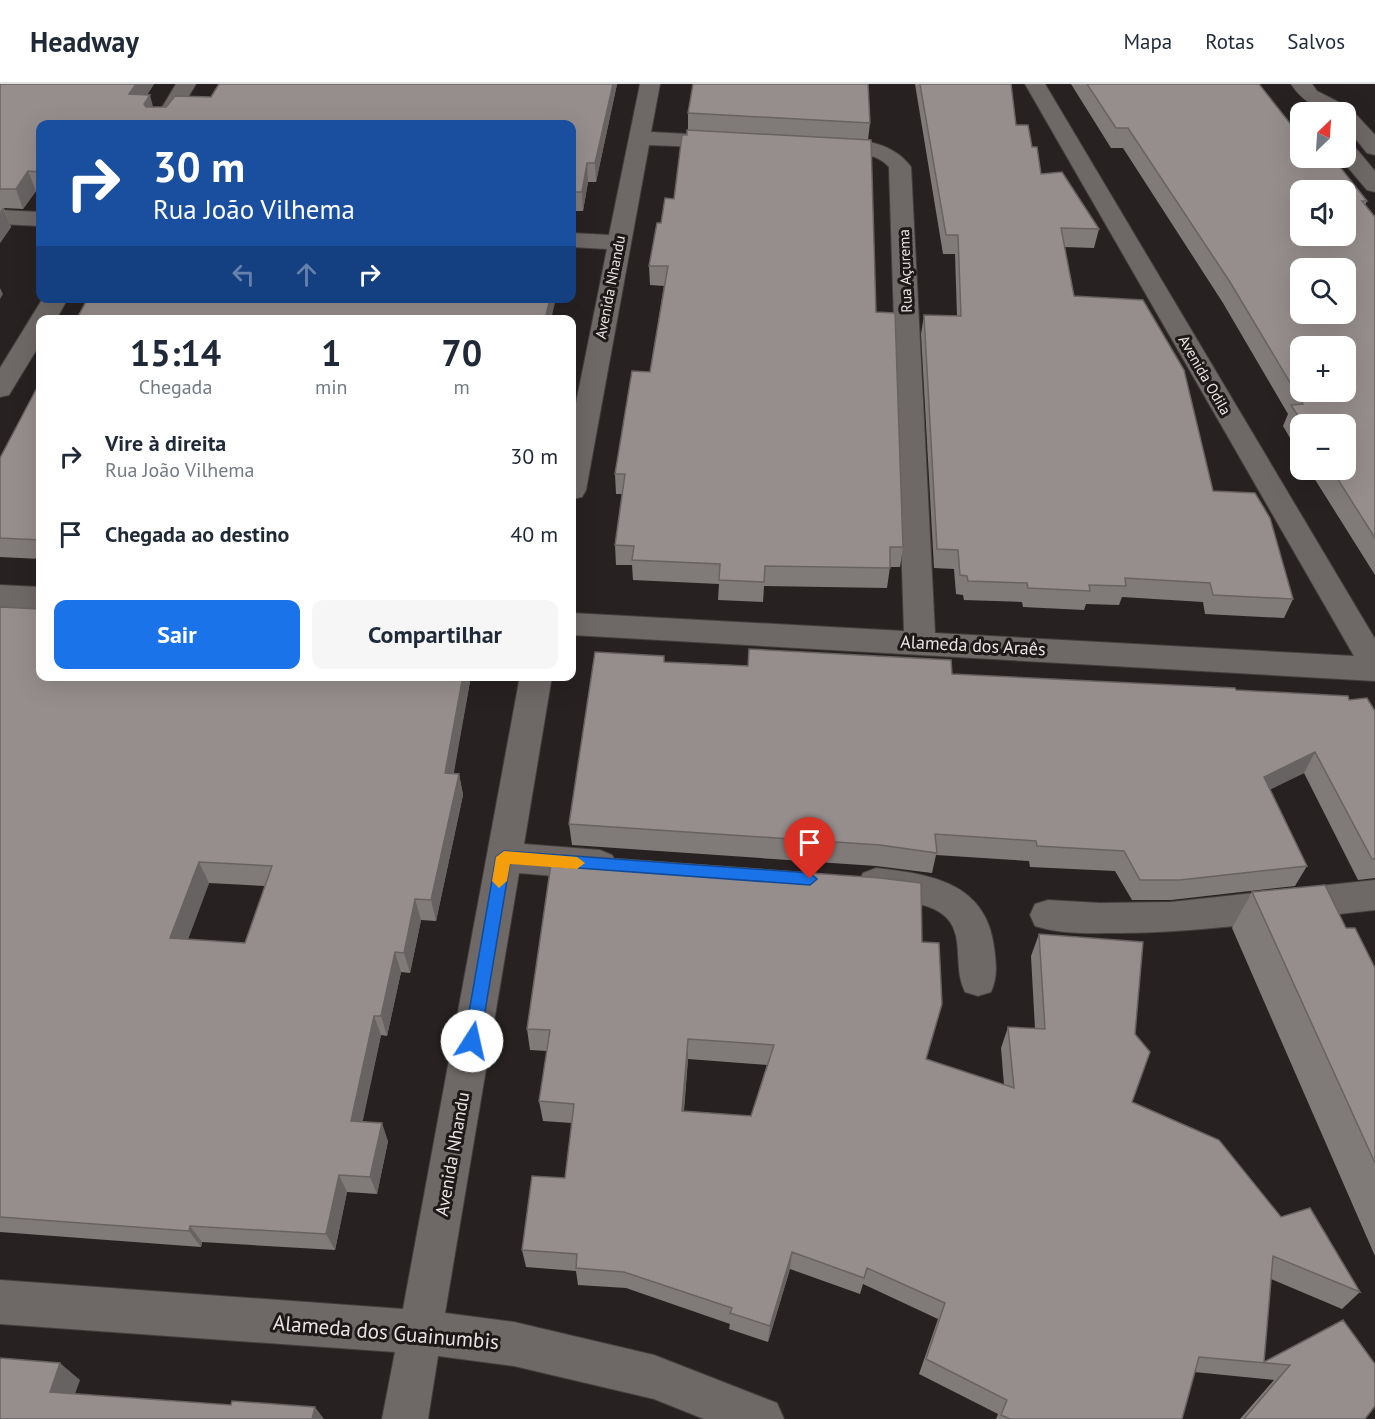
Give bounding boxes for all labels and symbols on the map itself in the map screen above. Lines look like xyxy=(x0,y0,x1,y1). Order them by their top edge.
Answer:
north arrow xyxy=(1290,102,1356,168)
street label: Rua Açurema xyxy=(894,229,916,313)
street label: Avenida Nhandu xyxy=(591,234,629,340)
street label: Avenida Odila xyxy=(1175,332,1235,418)
street label: Alameda dos Araês xyxy=(900,630,1046,660)
pin xyxy=(784,817,835,879)
position arrow xyxy=(440,1009,504,1073)
street label: Avenida Nhandu xyxy=(430,1090,474,1218)
street label: Alameda dos Guainumbis xyxy=(272,1309,500,1355)

